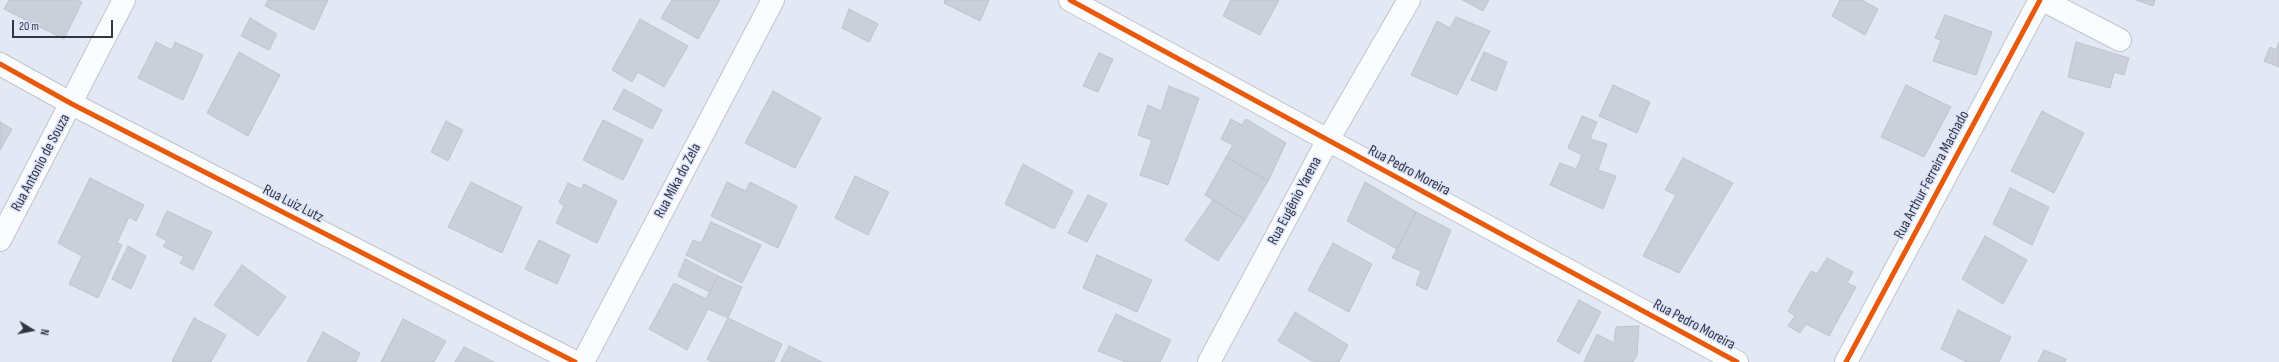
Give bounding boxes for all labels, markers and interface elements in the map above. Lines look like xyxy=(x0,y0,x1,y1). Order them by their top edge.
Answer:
scale bar xyxy=(14,12,115,38)
text: 20 m xyxy=(19,19,39,34)
street label: Rua Arthur Ferreira Machado xyxy=(1891,108,1973,242)
street label: Rua Antonio de Souza xyxy=(8,111,74,215)
street label: Rua Mika do Zela xyxy=(651,140,705,222)
street label: Rua Pedro Moreira xyxy=(1365,142,1453,200)
street label: Rua Eugênio Yarena xyxy=(1264,154,1326,248)
street label: Rua Luiz Lutz xyxy=(260,181,326,227)
street label: Rua Pedro Moreira xyxy=(1650,296,1738,354)
north arrow xyxy=(12,310,52,350)
text: N xyxy=(37,328,51,336)

